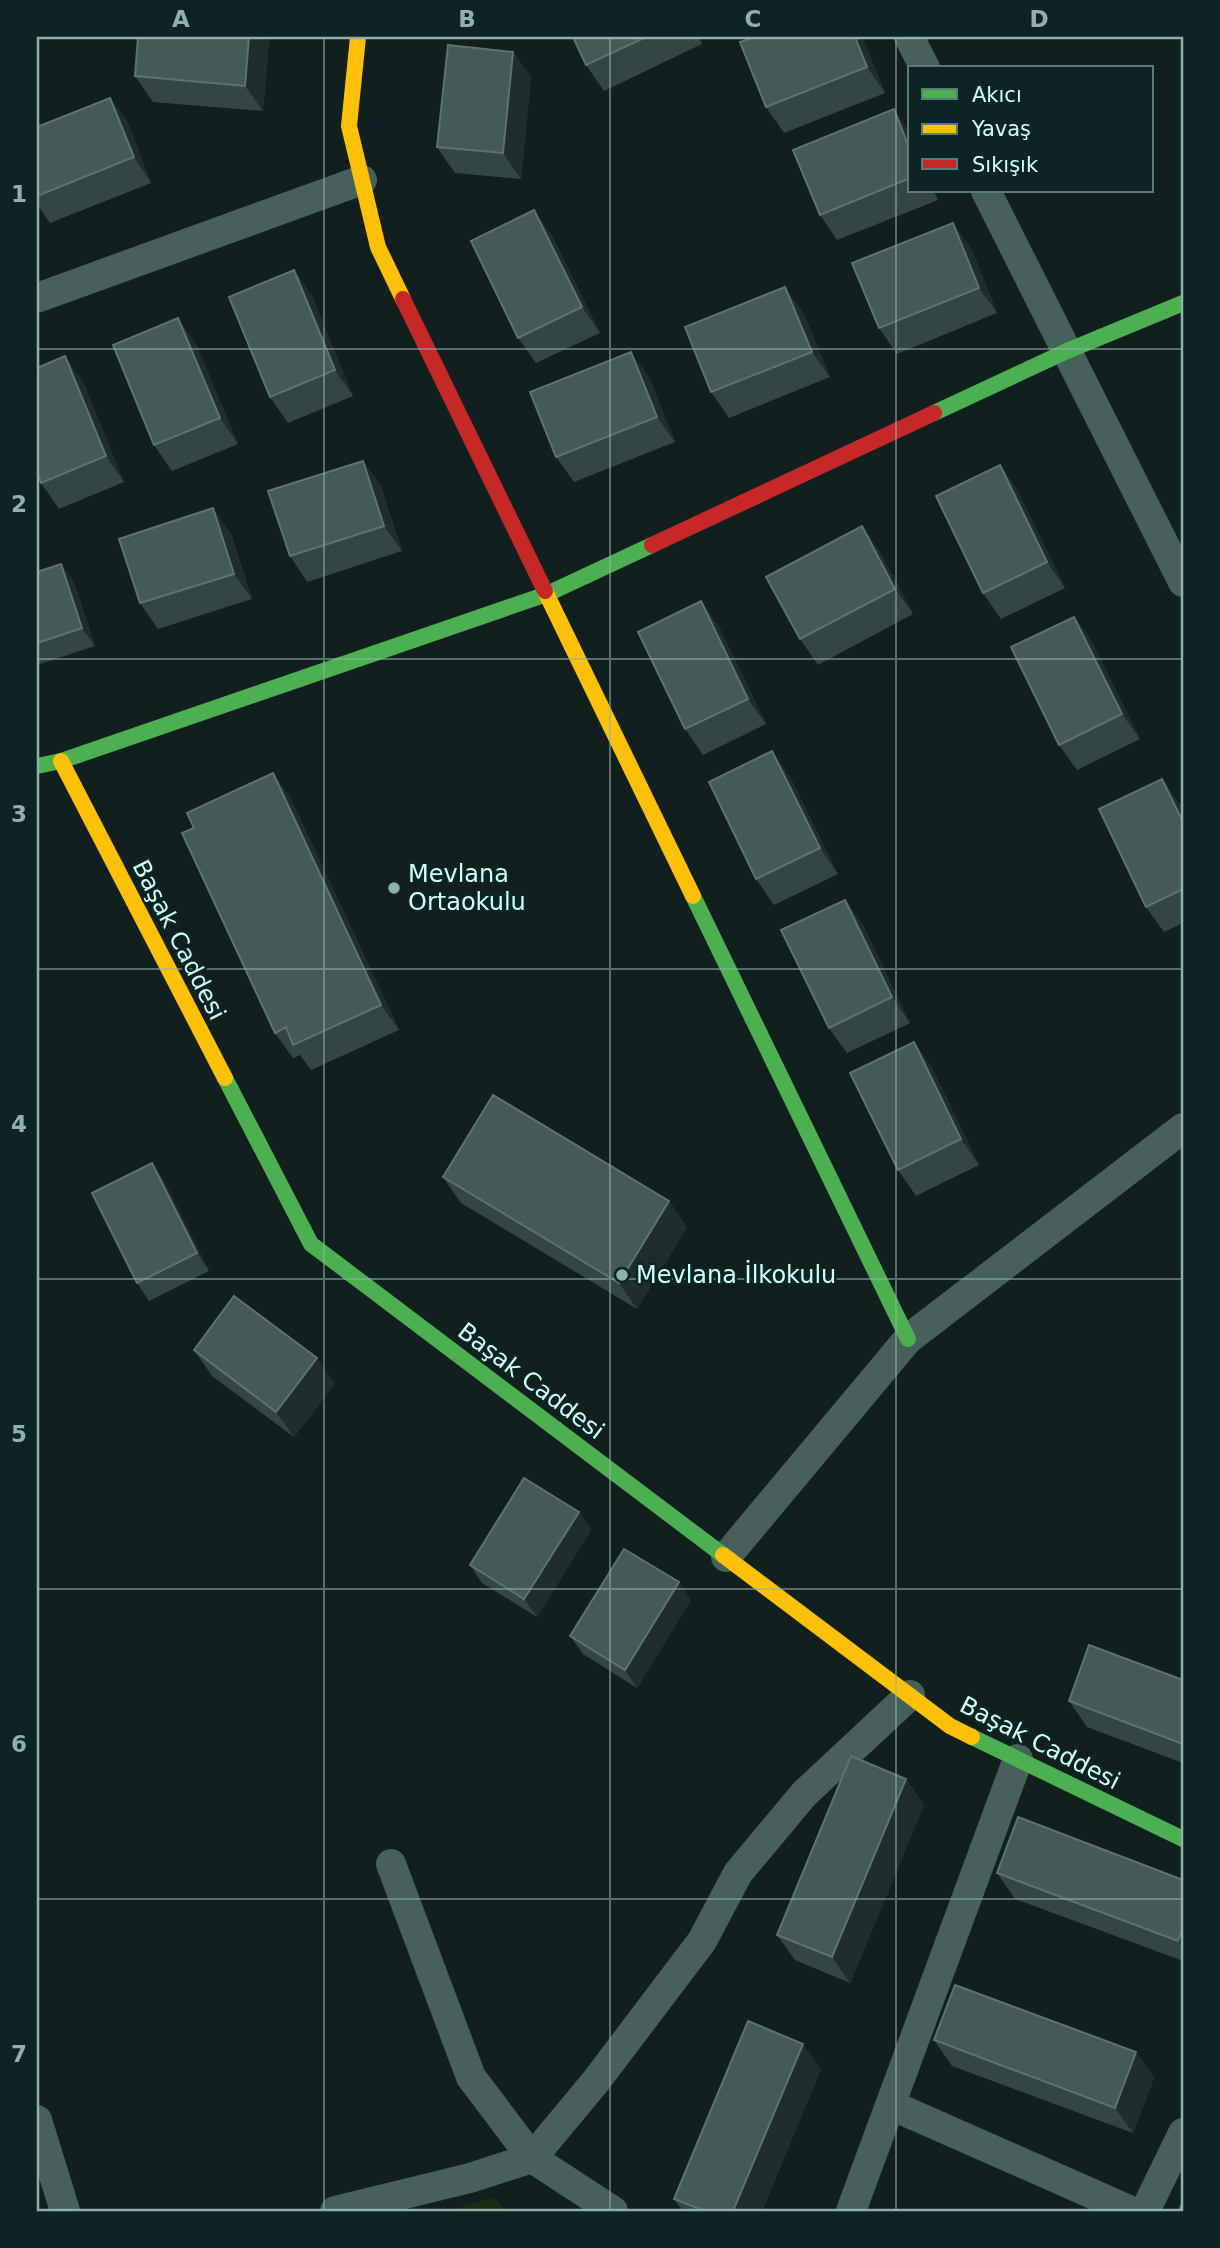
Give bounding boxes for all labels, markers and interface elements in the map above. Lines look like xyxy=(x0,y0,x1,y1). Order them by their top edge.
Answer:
text: A xyxy=(172,6,190,32)
text: B xyxy=(458,6,476,32)
text: C xyxy=(745,6,761,32)
text: D xyxy=(1029,6,1049,32)
legend xyxy=(908,66,1154,192)
text: Akıcı xyxy=(972,83,1022,107)
text: Yavaş xyxy=(971,117,1031,141)
text: Sıkışık xyxy=(972,153,1039,177)
text: 1 xyxy=(11,181,27,207)
text: 2 xyxy=(11,491,27,517)
text: 3 xyxy=(11,801,27,827)
street label: Başak Caddesi xyxy=(127,855,231,1025)
place label: Mevlana Ortaokulu xyxy=(408,860,526,916)
marker: Mevlana Ortaokulu xyxy=(386,880,402,896)
text: 4 xyxy=(11,1111,27,1137)
place label: Mevlana İlkokulu xyxy=(636,1260,836,1289)
marker: Mevlana İlkokulu xyxy=(614,1267,630,1283)
street label: Başak Caddesi xyxy=(452,1317,610,1445)
text: 5 xyxy=(11,1421,27,1447)
street label: Başak Caddesi xyxy=(955,1691,1125,1795)
text: 6 xyxy=(11,1731,27,1757)
text: 7 xyxy=(11,2041,27,2067)

